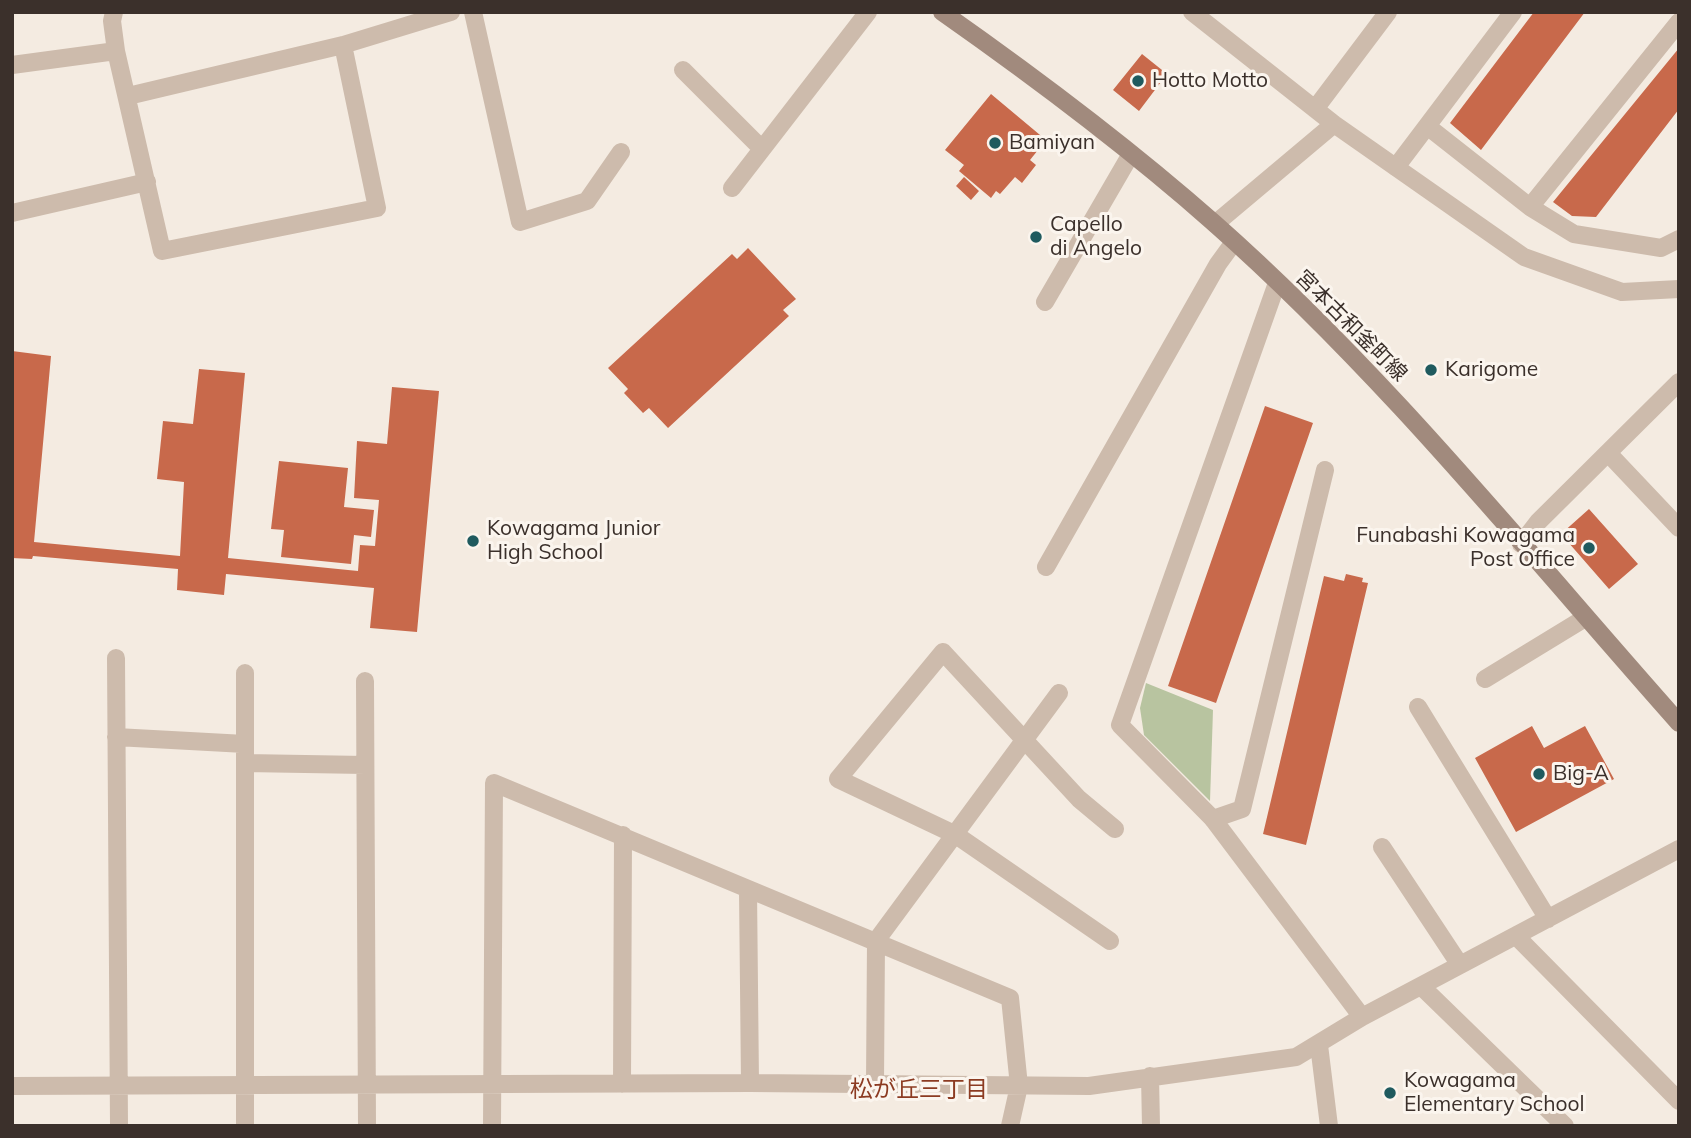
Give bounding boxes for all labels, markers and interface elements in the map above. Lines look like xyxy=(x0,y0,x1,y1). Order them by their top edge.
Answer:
place label: Hotto Motto xyxy=(1152,68,1268,94)
marker: Hotto Motto xyxy=(1130,73,1146,89)
place label: Bamiyan xyxy=(1009,130,1095,156)
marker: Bamiyan xyxy=(987,135,1003,151)
place label: Capello di Angelo xyxy=(1050,212,1142,262)
marker: Capello di Angelo xyxy=(1028,229,1044,245)
street label: 宮本古和釜町線 xyxy=(1290,265,1412,387)
place label: Karigome xyxy=(1445,357,1538,383)
marker: Karigome xyxy=(1423,362,1439,378)
place label: Kowagama Junior High School xyxy=(487,516,660,566)
place label: Funabashi Kowagama Post Office xyxy=(1356,523,1575,573)
marker: Kowagama Junior High School xyxy=(465,533,481,549)
marker: Funabashi Kowagama Post Office xyxy=(1581,540,1597,556)
place label: Big-A xyxy=(1553,761,1609,787)
marker: Big-A xyxy=(1531,766,1547,782)
place label: Kowagama Elementary School xyxy=(1404,1068,1585,1118)
district label: 松が丘三丁目 xyxy=(850,1076,988,1104)
marker: Kowagama Elementary School xyxy=(1382,1085,1398,1101)

